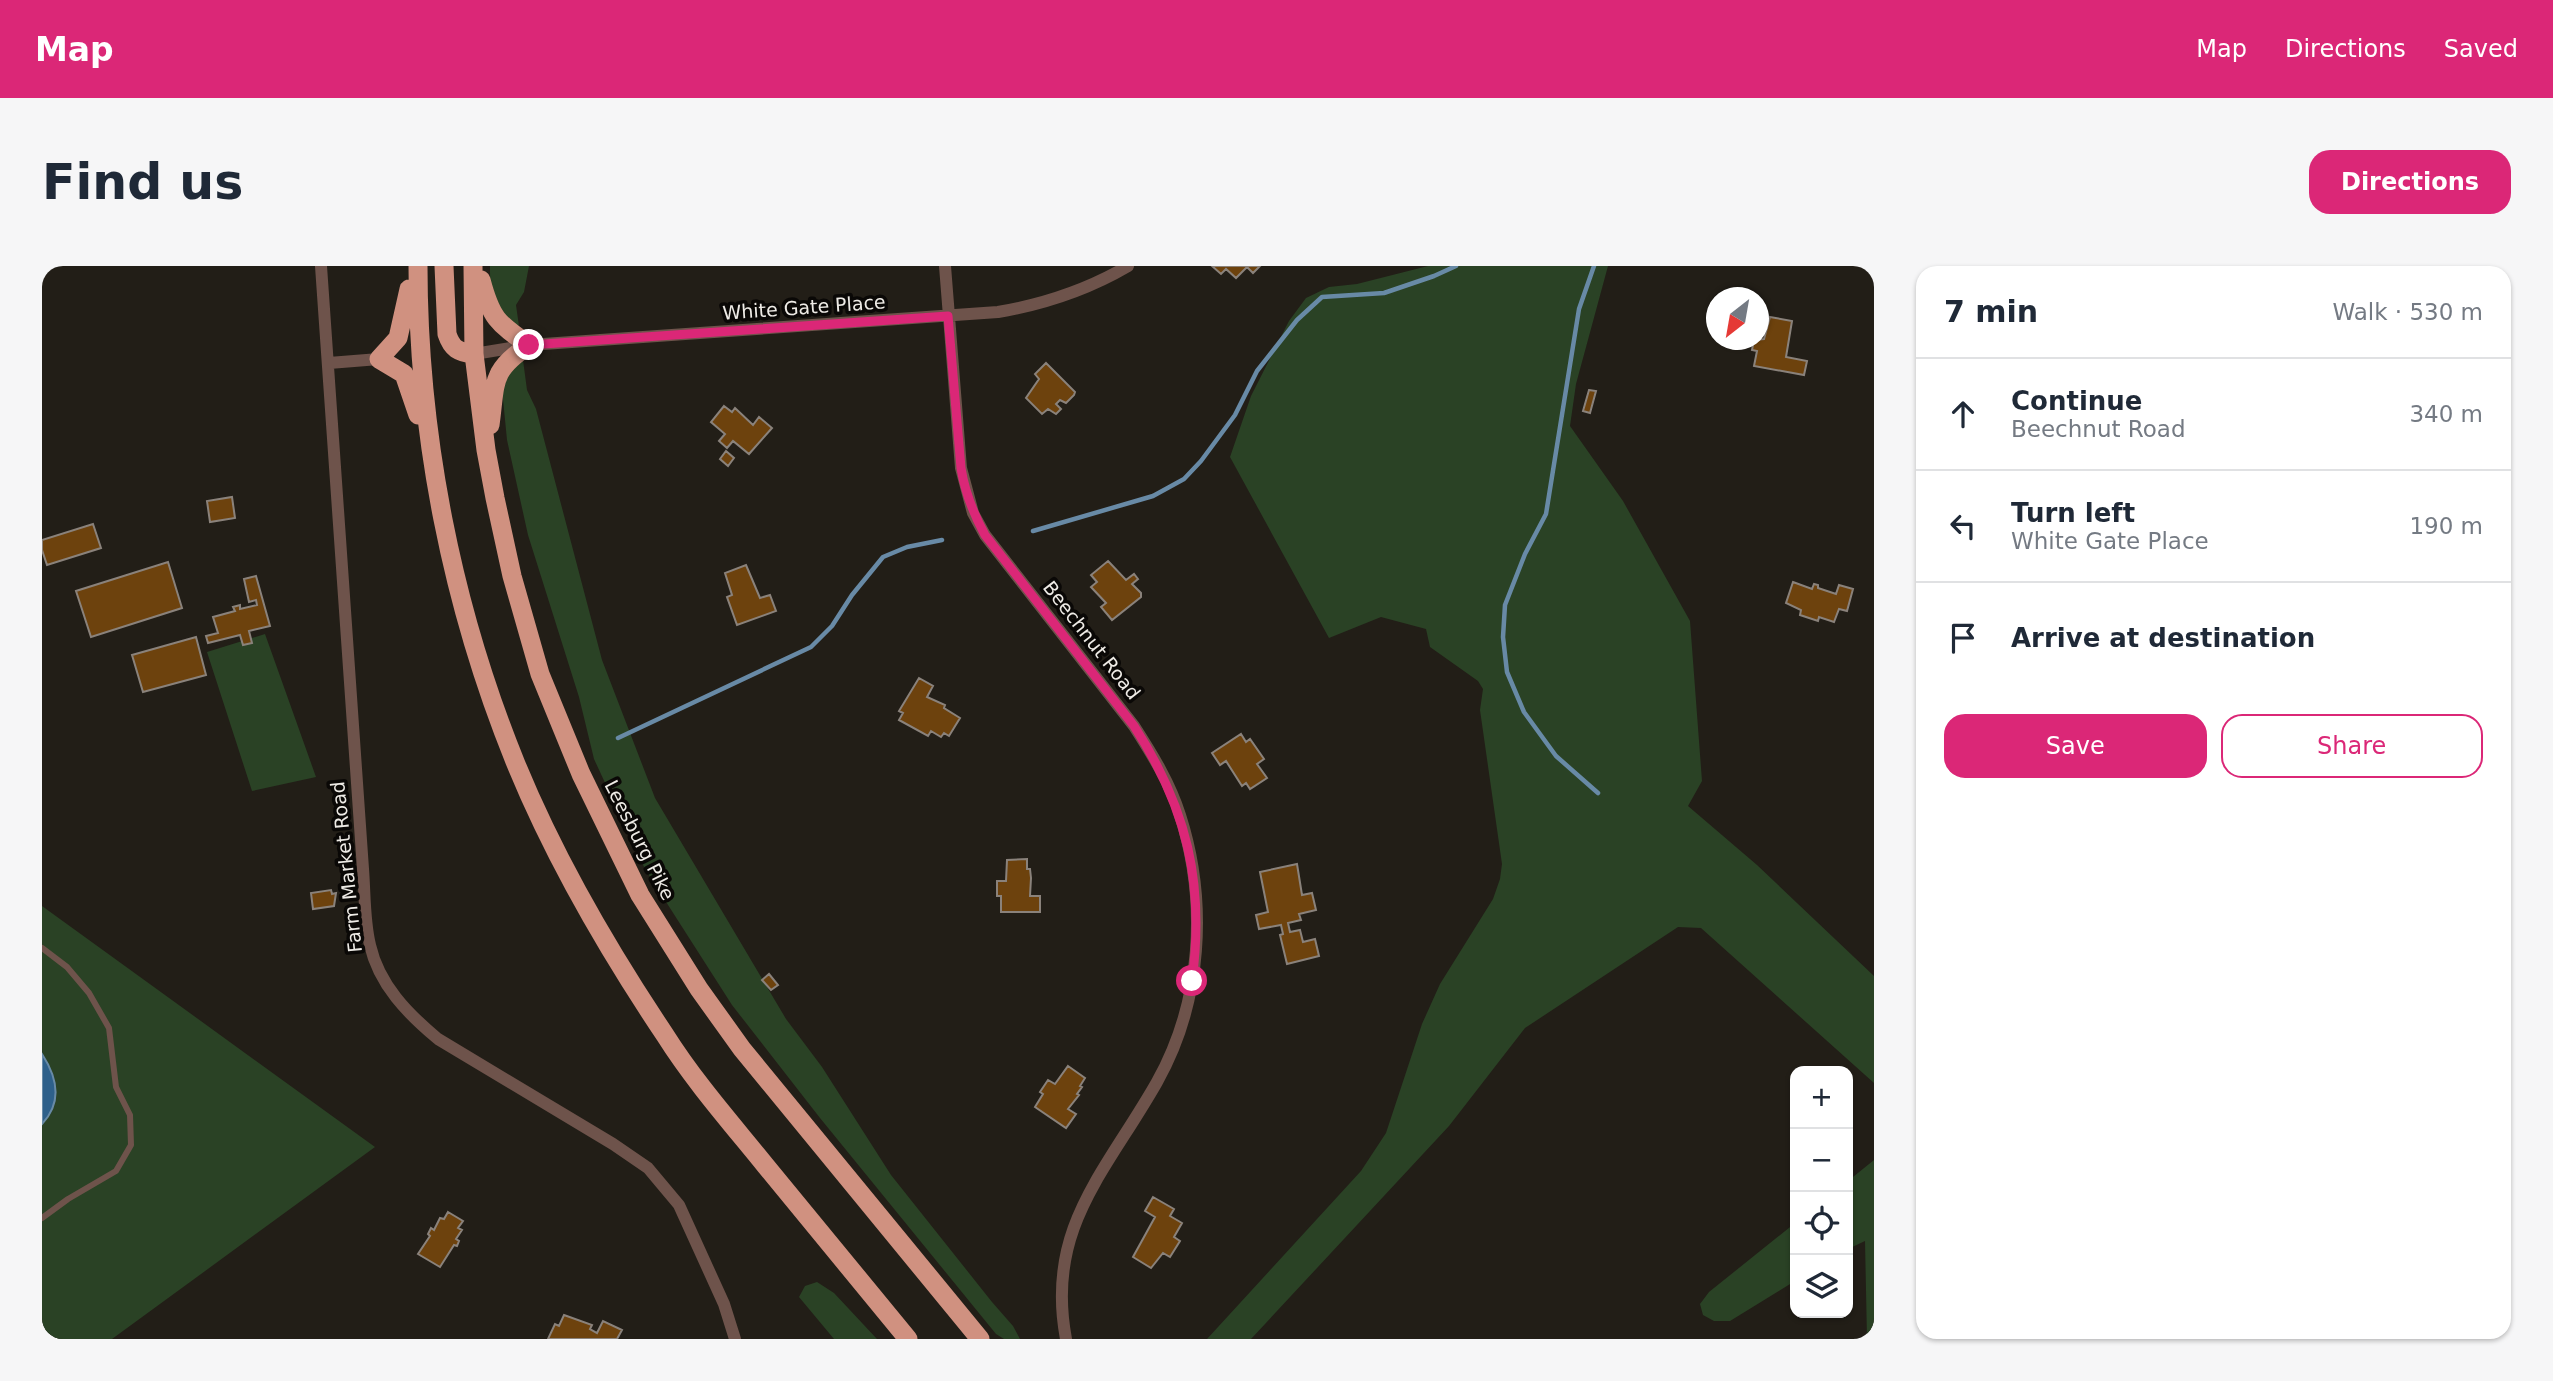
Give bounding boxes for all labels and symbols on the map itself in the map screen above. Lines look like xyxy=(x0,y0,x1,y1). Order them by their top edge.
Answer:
north arrow xyxy=(1706,287,1769,350)
street label: White Gate Place xyxy=(722,290,886,324)
route end xyxy=(513,329,544,360)
street label: Beechnut Road xyxy=(1039,576,1145,704)
street label: Leesburg Pike xyxy=(600,776,680,904)
street label: Farm Market Road xyxy=(326,780,366,954)
route start xyxy=(1176,965,1207,996)

